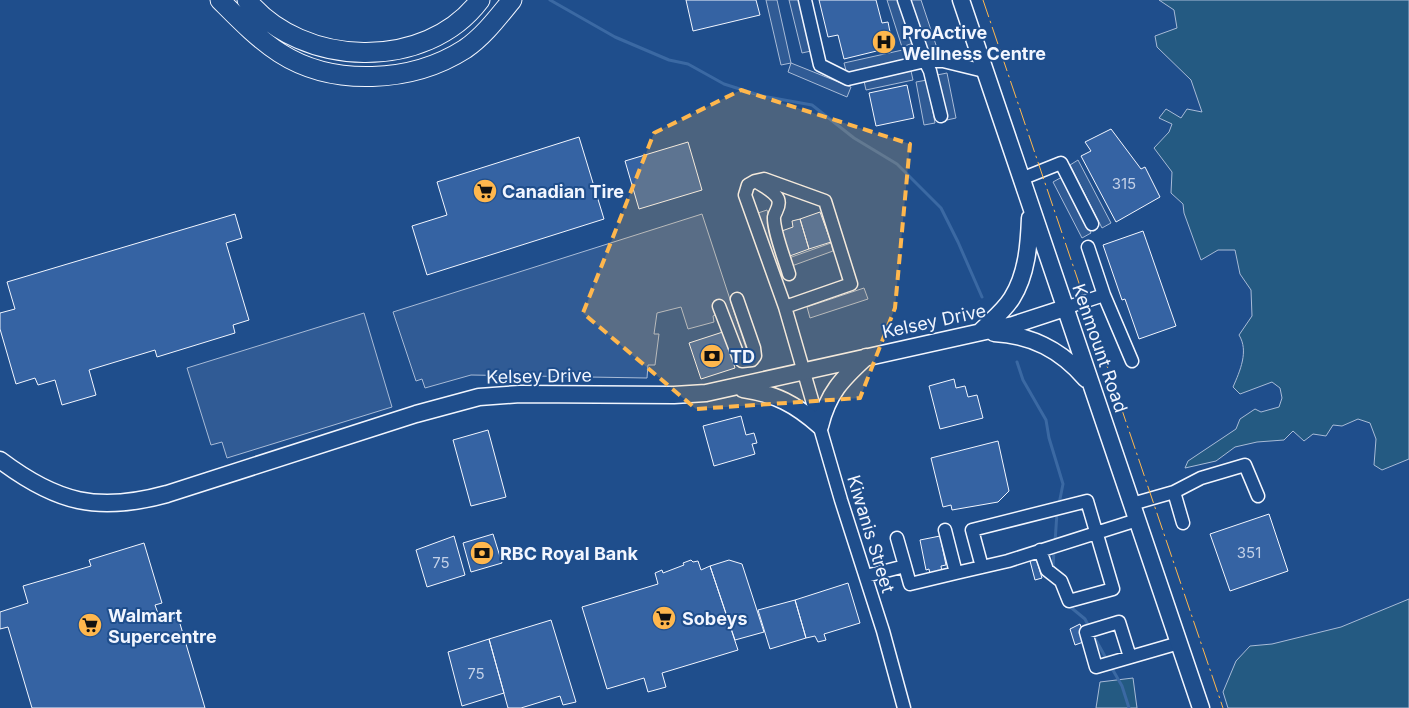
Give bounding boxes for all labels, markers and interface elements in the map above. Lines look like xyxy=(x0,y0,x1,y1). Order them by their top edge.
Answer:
place label: ProActive Wellness Centre xyxy=(902,22,1046,64)
hospital icon: ProActive Wellness Centre xyxy=(871,29,897,55)
house number: 315 xyxy=(1112,174,1136,193)
supermarket icon: Canadian Tire xyxy=(472,178,498,204)
place label: Canadian Tire xyxy=(502,181,624,202)
street label: Kenmount Road xyxy=(1068,281,1132,415)
street label: Kelsey Drive xyxy=(880,300,988,342)
bank icon: TD xyxy=(699,343,725,369)
place label: TD xyxy=(730,346,755,367)
street label: Kelsey Drive xyxy=(486,365,592,387)
street label: Kiwanis Street xyxy=(843,473,899,595)
bank icon: RBC Royal Bank xyxy=(469,540,495,566)
place label: RBC Royal Bank xyxy=(500,543,638,564)
house number: 351 xyxy=(1237,543,1261,562)
house number: 75 xyxy=(432,553,450,572)
place label: Walmart Supercentre xyxy=(108,605,217,647)
supermarket icon: Sobeys xyxy=(651,605,677,631)
place label: Sobeys xyxy=(682,608,748,629)
supermarket icon: Walmart Supercentre xyxy=(77,612,103,638)
house number: 75 xyxy=(467,664,485,683)

